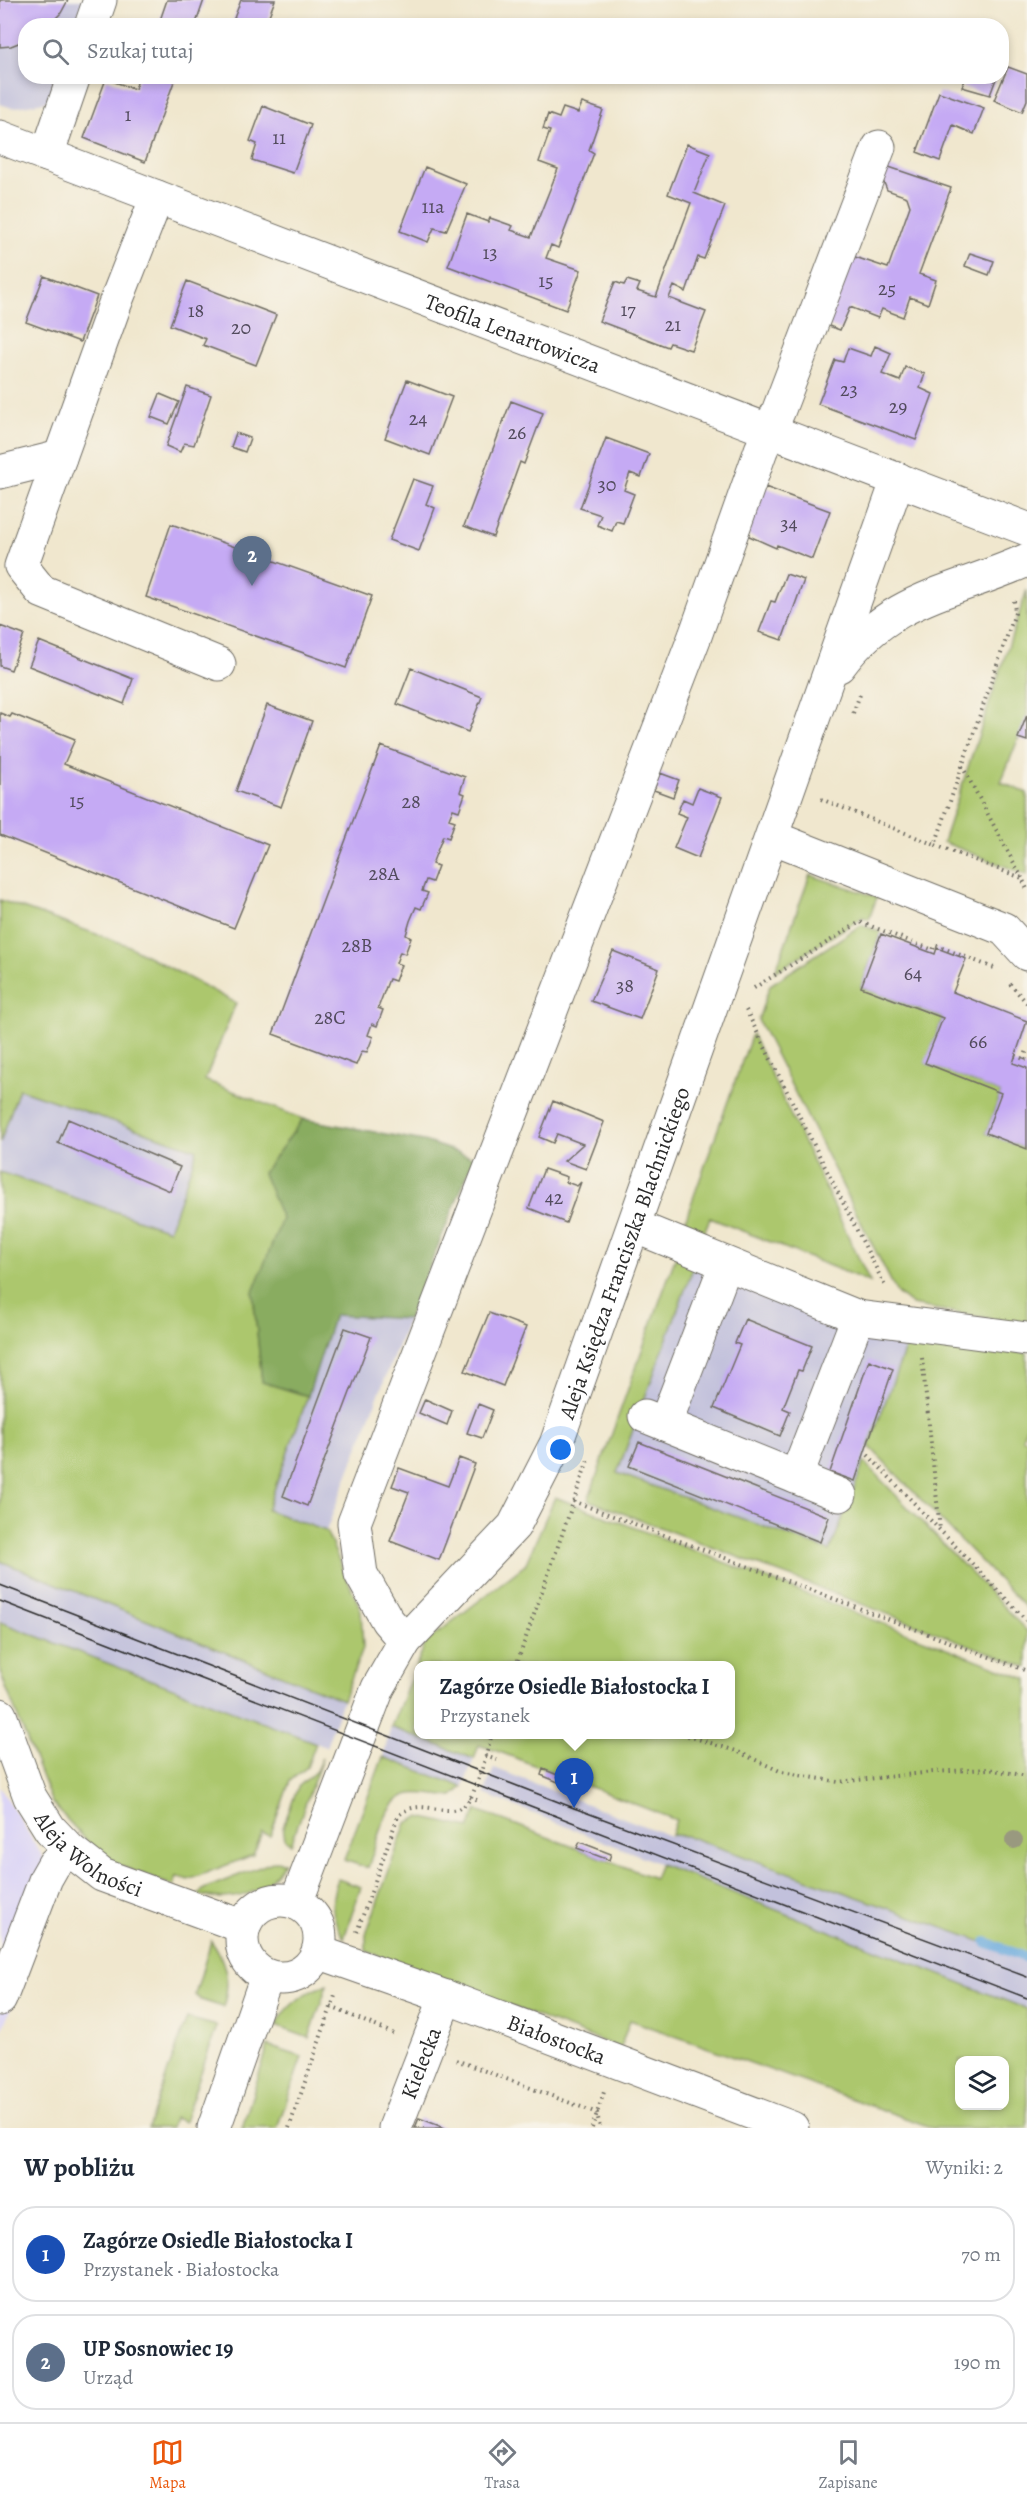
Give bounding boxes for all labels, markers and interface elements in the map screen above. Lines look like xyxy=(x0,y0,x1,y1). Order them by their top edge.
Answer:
search box xyxy=(18,18,1009,84)
icon: search xyxy=(39,35,72,68)
text: Szukaj tutaj xyxy=(87,36,193,66)
house number: 1 xyxy=(125,101,132,128)
house number: 11 xyxy=(272,124,286,151)
house number: 11a xyxy=(422,193,445,220)
house number: 13 xyxy=(482,239,498,266)
house number: 15 xyxy=(538,267,554,294)
house number: 25 xyxy=(878,275,896,302)
street label: Teofila Lenartowicza xyxy=(421,287,605,381)
house number: 17 xyxy=(620,296,636,323)
house number: 18 xyxy=(188,297,204,324)
house number: 21 xyxy=(665,311,681,338)
house number: 20 xyxy=(231,314,251,341)
house number: 23 xyxy=(840,376,858,403)
house number: 29 xyxy=(889,393,907,420)
house number: 24 xyxy=(409,405,427,432)
house number: 26 xyxy=(508,419,526,446)
house number: 30 xyxy=(598,471,616,498)
house number: 34 xyxy=(780,510,798,537)
pin: 2 xyxy=(232,536,272,586)
house number: 15 xyxy=(69,787,85,814)
house number: 28 xyxy=(401,788,421,815)
house number: 28A xyxy=(369,860,400,887)
house number: 28B xyxy=(341,932,373,959)
house number: 64 xyxy=(904,960,922,987)
house number: 38 xyxy=(616,972,634,999)
house number: 28C xyxy=(314,1004,346,1031)
house number: 66 xyxy=(969,1028,987,1055)
street label: Aleja Księdza Franciszka Blachnickiego xyxy=(552,1083,697,1424)
house number: 42 xyxy=(545,1184,564,1211)
your location xyxy=(546,1435,575,1464)
popup xyxy=(414,1661,735,1739)
text: Zagórze Osiedle Białostocka I xyxy=(440,1672,710,1702)
text: Przystanek xyxy=(440,1702,530,1729)
pin: 1 xyxy=(554,1758,594,1808)
street label: Aleja Wolności xyxy=(26,1805,147,1905)
street label: Białostocka xyxy=(503,2007,611,2072)
street label: Kielecka xyxy=(394,2022,449,2104)
map controls xyxy=(955,2056,1009,2110)
button: layers xyxy=(955,2056,1009,2110)
text: W pobliżu xyxy=(24,2150,135,2185)
text: Wyniki: 2 xyxy=(926,2154,1003,2181)
text: Zagórze Osiedle Białostocka I xyxy=(83,2226,353,2256)
text: 1 xyxy=(42,2241,49,2268)
text: 70 m xyxy=(961,2241,1001,2268)
text: Przystanek · Białostocka xyxy=(83,2256,279,2283)
text: UP Sosnowiec 19 xyxy=(83,2334,233,2364)
text: 2 xyxy=(41,2349,50,2376)
text: 190 m xyxy=(954,2349,1001,2376)
text: Urząd xyxy=(83,2364,133,2391)
tab: Mapa xyxy=(149,2436,186,2494)
tab: Trasa xyxy=(484,2436,520,2494)
tab: Zapisane xyxy=(818,2436,878,2494)

